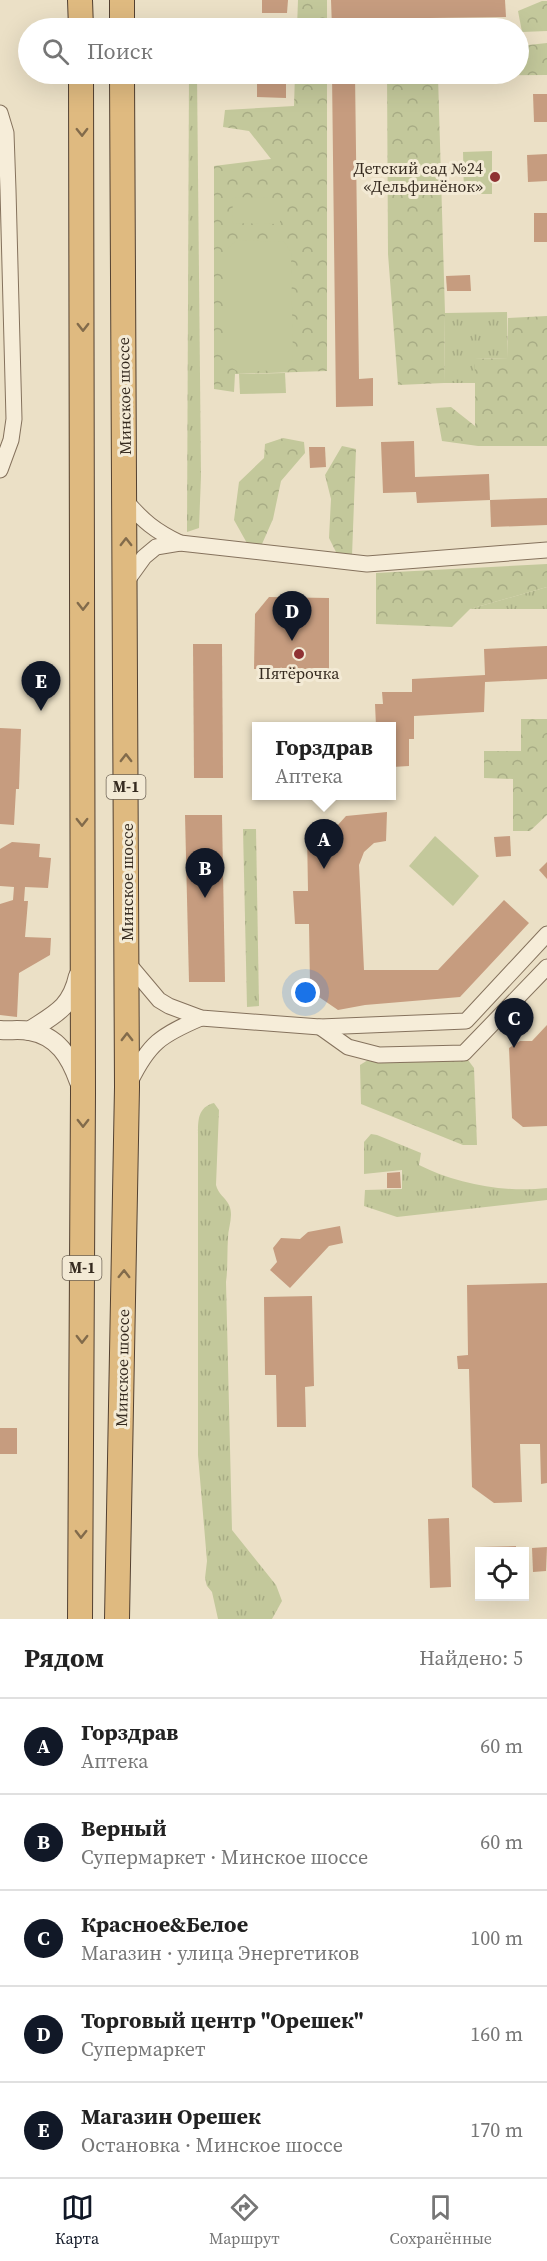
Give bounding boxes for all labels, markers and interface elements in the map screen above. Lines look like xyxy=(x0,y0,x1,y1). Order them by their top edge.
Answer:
search box xyxy=(18,18,529,84)
icon: search xyxy=(39,35,72,68)
text: Поиск xyxy=(87,36,153,66)
one-way arrow xyxy=(76,127,88,136)
place label: Детский сад №24 «Дельфинёнок» xyxy=(354,157,483,197)
marker: Детский сад №24 «Дельфинёнок» xyxy=(488,170,502,184)
one-way arrow xyxy=(77,322,89,331)
street label: Минское шоссе xyxy=(112,337,136,455)
one-way arrow xyxy=(119,538,132,547)
pin: D xyxy=(272,592,312,641)
one-way arrow xyxy=(77,601,89,610)
marker: Пятёрочка xyxy=(292,647,306,661)
pin: E xyxy=(22,662,60,711)
place label: Пятёрочка xyxy=(259,662,340,684)
popup xyxy=(252,722,396,800)
text: Горздрав xyxy=(275,732,373,762)
one-way arrow xyxy=(120,754,132,763)
text: Аптека xyxy=(275,762,343,790)
road number: М-1 xyxy=(106,775,146,799)
one-way arrow xyxy=(76,817,88,826)
pin: A xyxy=(304,820,344,869)
street label: Минское шоссе xyxy=(116,823,138,941)
pin: B xyxy=(186,848,224,898)
your location xyxy=(291,978,320,1007)
pin: C xyxy=(494,998,534,1048)
one-way arrow xyxy=(121,1033,133,1042)
one-way arrow xyxy=(77,1118,89,1127)
road number: М-1 xyxy=(62,1256,101,1280)
one-way arrow xyxy=(118,1270,130,1279)
street label: Минское шоссе xyxy=(110,1309,134,1427)
one-way arrow xyxy=(76,1334,88,1343)
one-way arrow xyxy=(75,1529,87,1538)
map controls xyxy=(475,1547,529,1601)
button: locate xyxy=(475,1547,529,1601)
text: Рядом xyxy=(24,1640,104,1676)
text: Найдено: 5 xyxy=(419,1644,523,1672)
text: Горздрав xyxy=(81,1717,178,1747)
text: A xyxy=(37,1732,50,1760)
text: 60 m xyxy=(480,1732,523,1760)
text: Аптека xyxy=(81,1747,148,1775)
text: Верный xyxy=(81,1813,167,1843)
text: B xyxy=(37,1828,50,1856)
text: 60 m xyxy=(480,1828,523,1856)
text: Супермаркет · Минское шоссе xyxy=(81,1843,368,1871)
text: Красное&Белое xyxy=(81,1909,248,1939)
text: C xyxy=(37,1924,50,1952)
text: 100 m xyxy=(470,1924,523,1952)
text: Магазин · улица Энергетиков xyxy=(81,1939,359,1967)
text: Торговый центр "Орешек" xyxy=(81,2005,364,2035)
text: D xyxy=(36,2020,51,2048)
text: 160 m xyxy=(470,2020,523,2048)
text: Супермаркет xyxy=(81,2035,206,2063)
text: Магазин Орешек xyxy=(81,2101,261,2131)
text: E xyxy=(38,2116,49,2144)
text: 170 m xyxy=(470,2116,523,2144)
text: Остановка · Минское шоссе xyxy=(81,2131,343,2159)
tab: Карта xyxy=(55,2191,99,2249)
tab: Маршрут xyxy=(209,2191,280,2249)
tab: Сохранённые xyxy=(390,2191,492,2249)

